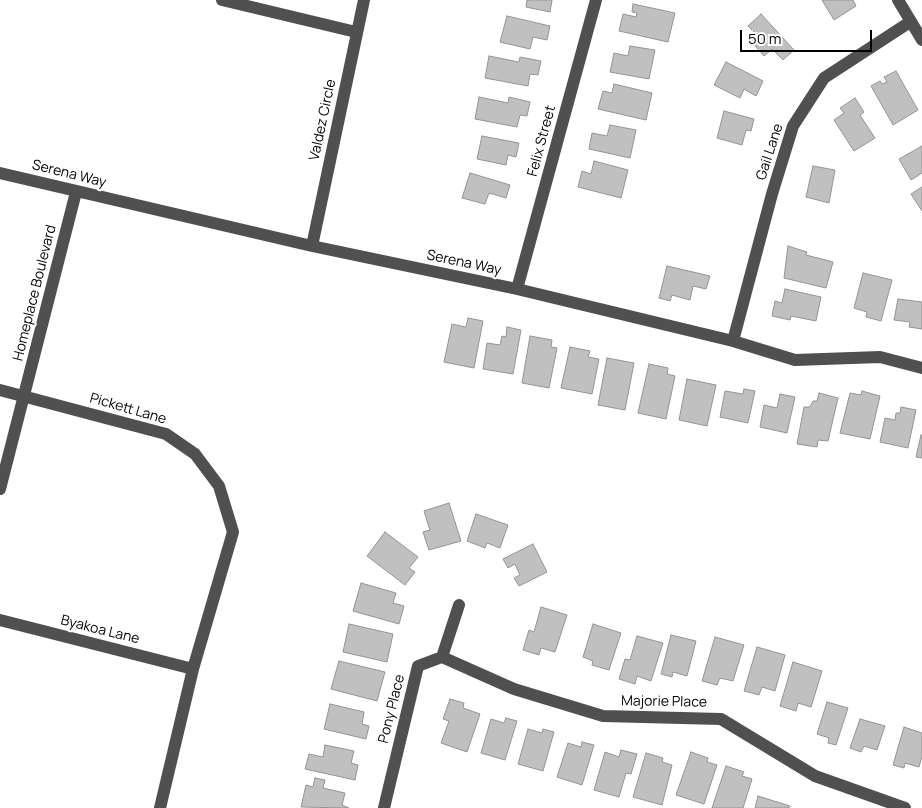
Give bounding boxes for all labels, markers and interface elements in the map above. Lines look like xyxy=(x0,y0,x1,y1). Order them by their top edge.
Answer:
scale bar xyxy=(742,20,874,52)
text: 50 m xyxy=(748,28,782,49)
street label: Valdez Circle xyxy=(306,78,340,162)
street label: Felix Street xyxy=(524,104,560,178)
street label: Gail Lane xyxy=(753,122,787,182)
street label: Serena Way xyxy=(30,157,108,191)
street label: Homeplace Boulevard xyxy=(10,223,60,363)
street label: Serena Way xyxy=(425,247,503,279)
street label: Pickett Lane xyxy=(88,390,168,428)
street label: Byakoa Lane xyxy=(59,612,141,648)
street label: Pony Place xyxy=(375,673,409,745)
street label: Majorie Place xyxy=(621,693,707,711)

